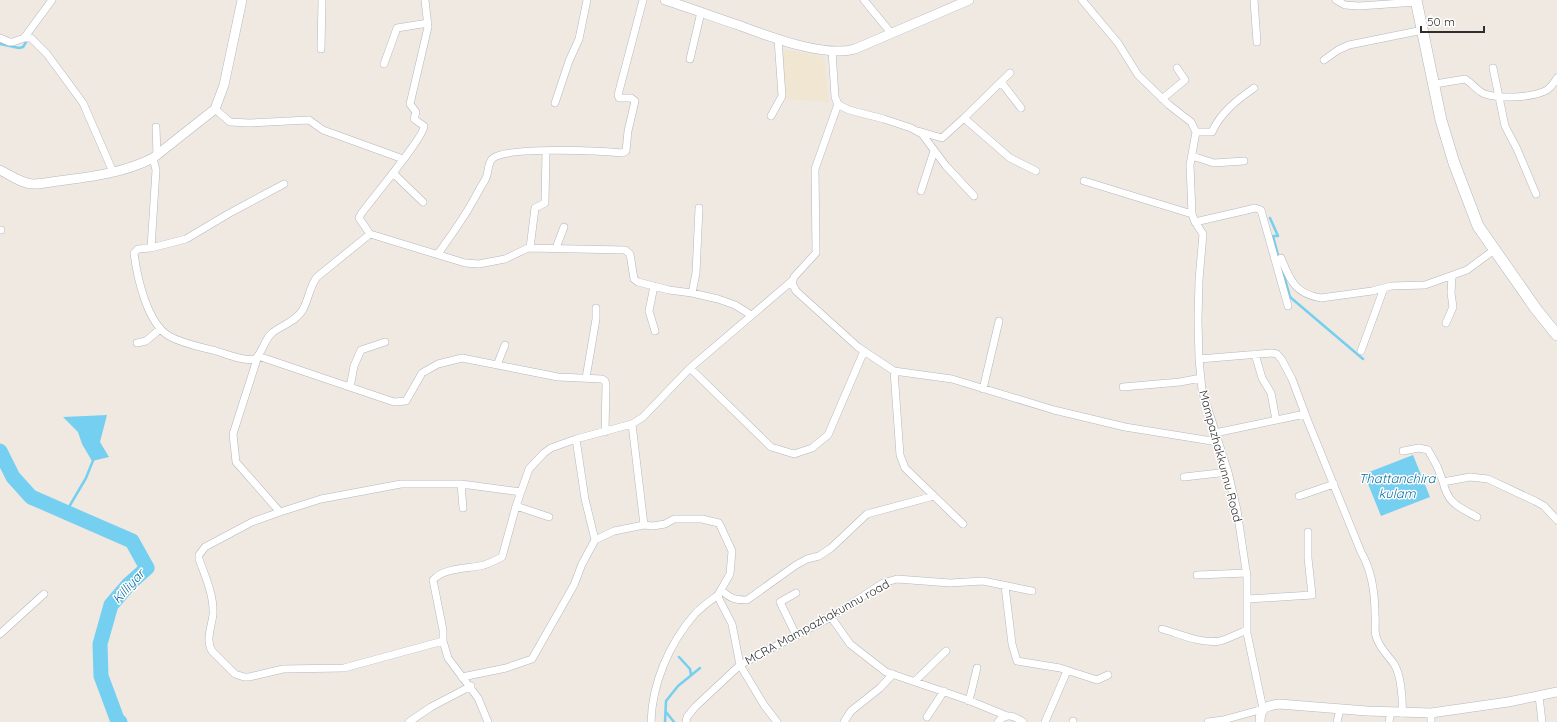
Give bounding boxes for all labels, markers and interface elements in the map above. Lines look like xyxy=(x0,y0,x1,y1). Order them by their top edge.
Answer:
scale bar xyxy=(1421,8,1484,34)
text: 50 m xyxy=(1427,14,1455,29)
street label: Mampazhakkunnu Road xyxy=(1196,388,1246,524)
water label: Thattanchira kulam xyxy=(1359,470,1437,501)
water label: Killiyar xyxy=(108,564,149,606)
street label: MCRA Mampazhakunnu road xyxy=(742,576,892,668)

